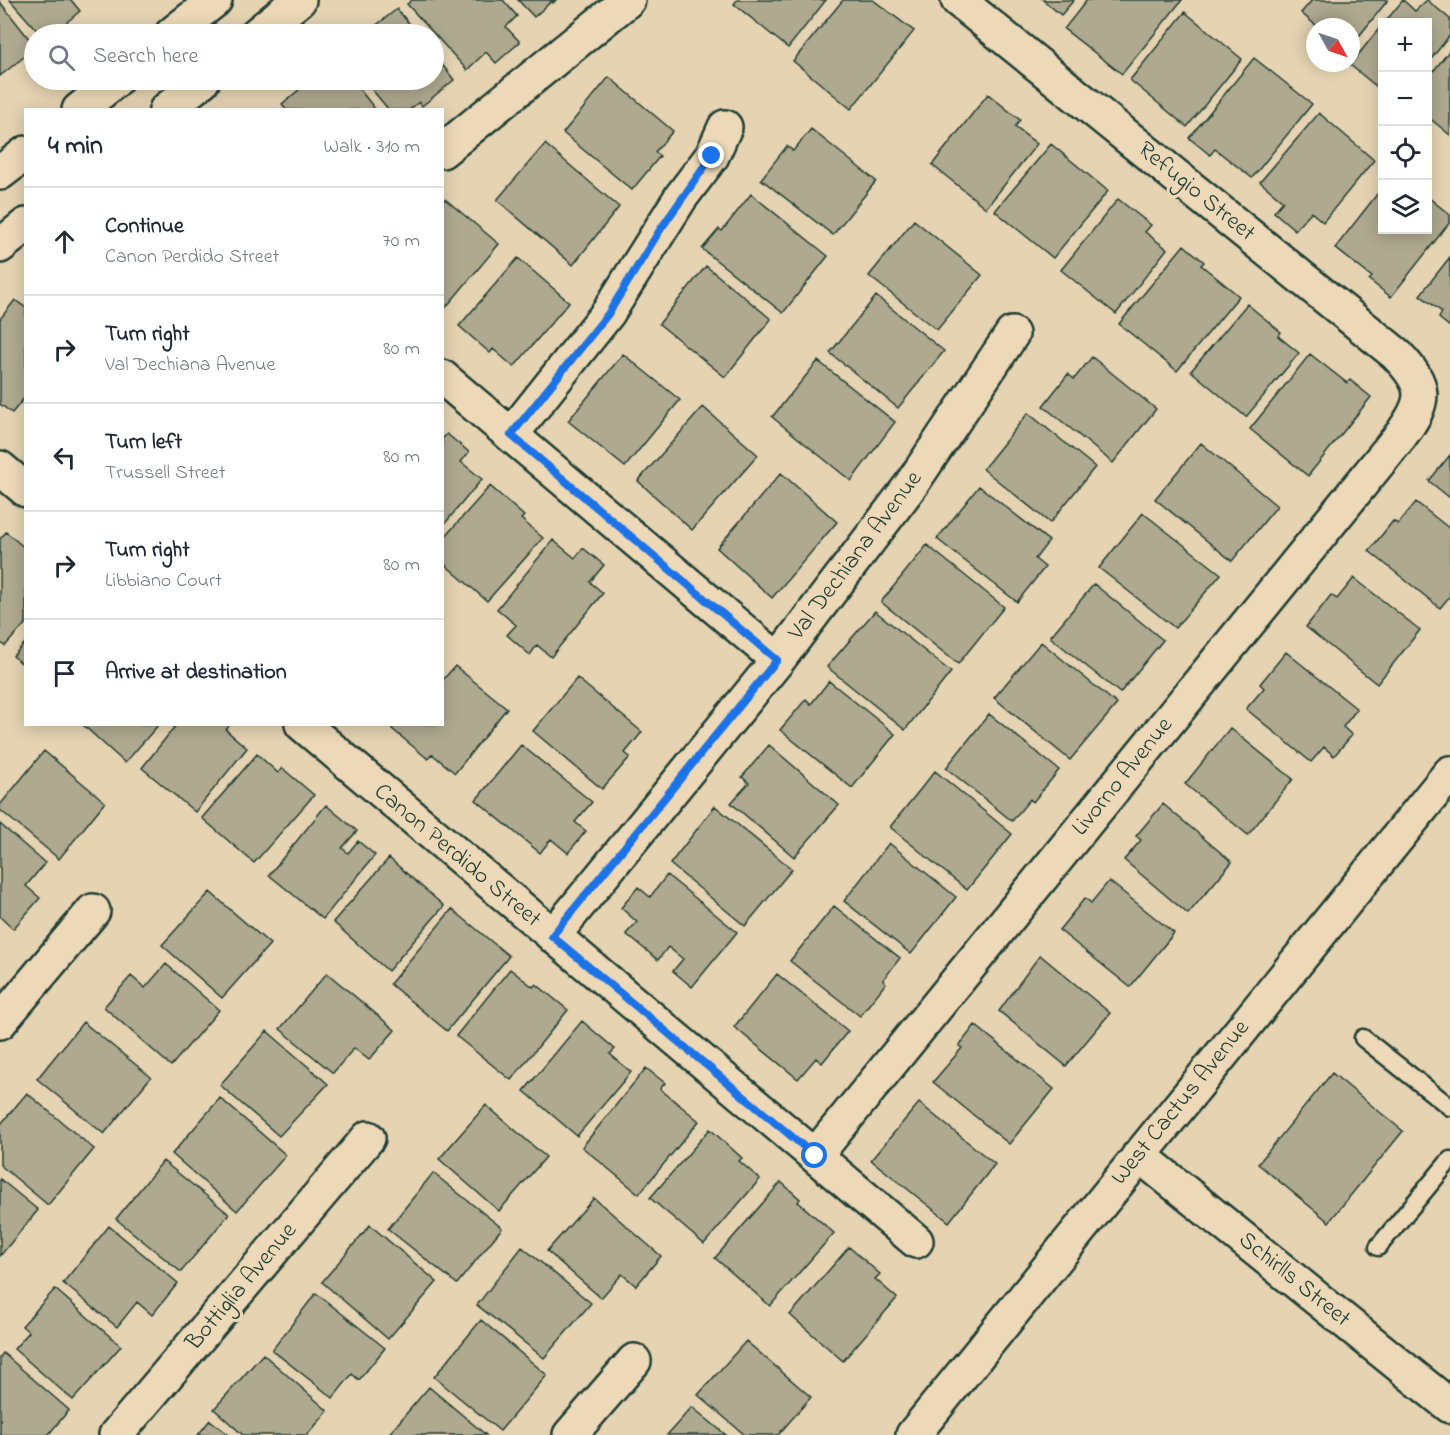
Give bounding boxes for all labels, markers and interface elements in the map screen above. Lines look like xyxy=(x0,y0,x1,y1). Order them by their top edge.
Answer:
north arrow xyxy=(1306,18,1360,72)
map controls xyxy=(1378,18,1432,234)
button: + xyxy=(1378,18,1432,72)
search box xyxy=(24,24,444,90)
icon: search xyxy=(45,41,78,74)
text: Search here xyxy=(93,41,198,73)
button: − xyxy=(1378,72,1432,126)
button: locate xyxy=(1378,126,1432,180)
text: 4 min xyxy=(48,128,103,166)
text: Walk · 310 m xyxy=(324,133,420,162)
street label: Refugio Street xyxy=(1129,133,1263,251)
route end xyxy=(698,142,724,168)
button: layers xyxy=(1378,180,1432,234)
text: Continue xyxy=(105,211,184,243)
icon: ahead xyxy=(48,225,81,258)
text: 70 m xyxy=(383,227,420,256)
text: Canon Perdido Street xyxy=(105,243,279,272)
text: Turn right xyxy=(105,319,190,351)
icon: right xyxy=(48,333,81,366)
text: 80 m xyxy=(383,335,420,364)
text: Val Dechiana Avenue xyxy=(105,351,275,380)
text: Turn left xyxy=(105,427,182,459)
icon: left xyxy=(48,441,81,474)
text: 80 m xyxy=(383,443,420,472)
text: Trussell Street xyxy=(105,459,225,488)
street label: Val Dechiana Avenue xyxy=(780,464,932,649)
text: Turn right xyxy=(105,535,190,567)
icon: right xyxy=(48,549,81,582)
text: 80 m xyxy=(383,551,420,580)
text: Libbiano Court xyxy=(105,567,222,596)
icon: arrive xyxy=(48,657,81,690)
text: Arrive at destination xyxy=(105,657,287,689)
street label: Livorno Avenue xyxy=(1064,710,1182,844)
street label: Canon Perdido Street xyxy=(366,775,548,937)
street label: West Cactus Avenue xyxy=(1103,1012,1259,1193)
route start xyxy=(801,1142,827,1168)
street label: Bottiglia Avenue xyxy=(177,1215,306,1360)
street label: Schirlls Street xyxy=(1230,1224,1358,1336)

